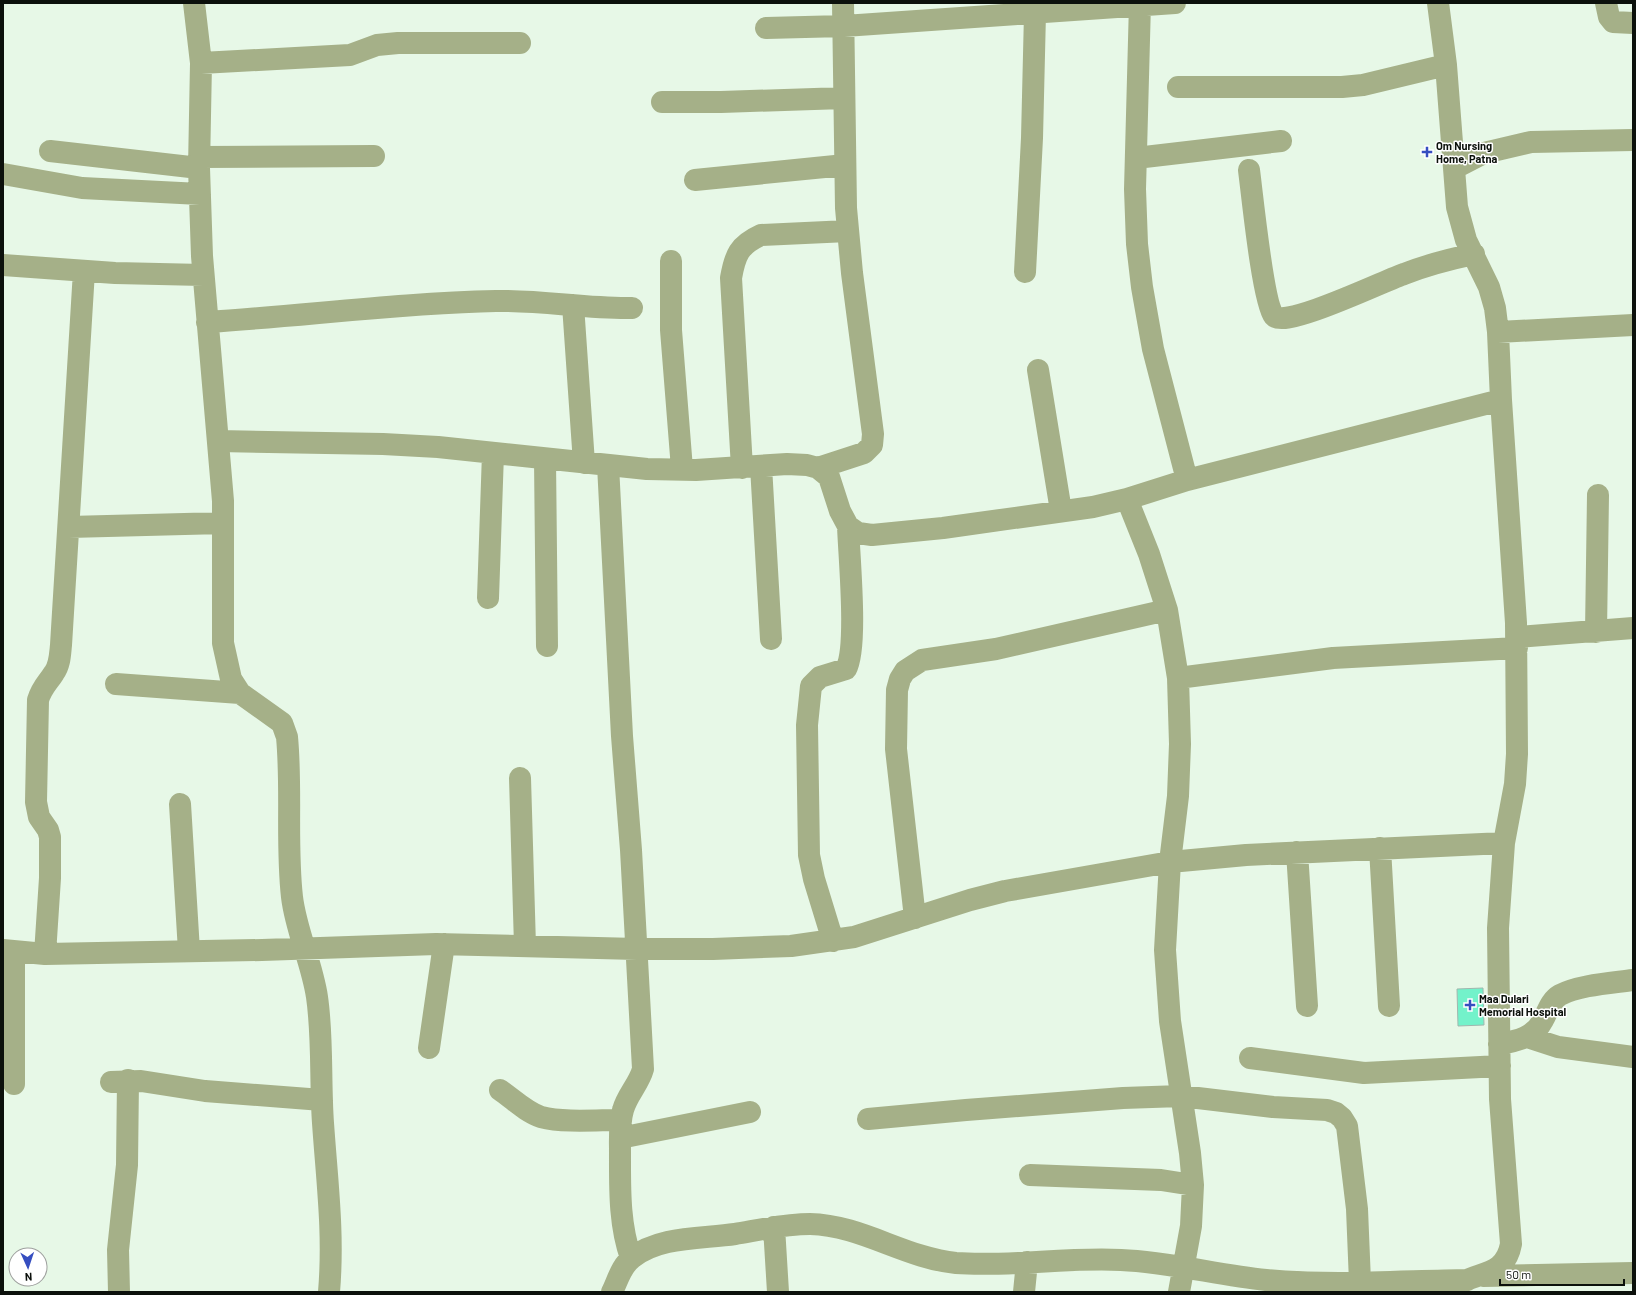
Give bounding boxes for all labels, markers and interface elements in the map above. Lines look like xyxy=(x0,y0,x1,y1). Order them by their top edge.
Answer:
place label: Om Nursing Home, Patna xyxy=(1436,139,1497,165)
marker: Om Nursing Home, Patna xyxy=(1421,146,1433,158)
place label: Maa Dulari Memorial Hospital xyxy=(1479,992,1566,1018)
marker: Maa Dulari Memorial Hospital xyxy=(1464,999,1476,1011)
north arrow xyxy=(8,1247,48,1287)
scale bar xyxy=(1500,1261,1624,1287)
text: 50 m xyxy=(1506,1267,1531,1281)
text: N xyxy=(25,1271,33,1284)

